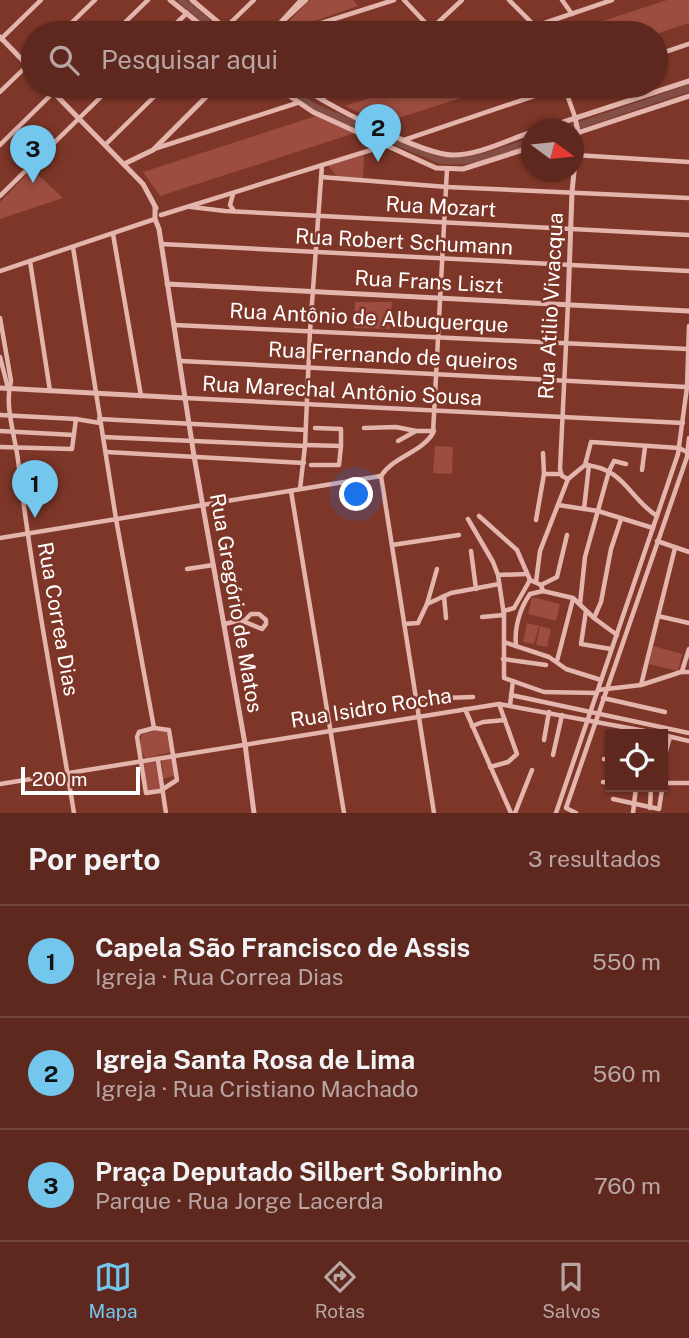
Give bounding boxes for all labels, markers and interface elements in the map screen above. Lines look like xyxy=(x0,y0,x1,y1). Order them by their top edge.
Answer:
search box xyxy=(21,21,668,98)
icon: search xyxy=(45,41,83,79)
text: Pesquisar aqui xyxy=(101,44,278,75)
pin: 2 xyxy=(355,104,401,162)
north arrow xyxy=(521,119,584,182)
pin: 3 xyxy=(10,125,56,183)
street label: Rua Mozart xyxy=(385,191,497,222)
street label: Rua Atilio Vivacqua xyxy=(533,212,568,400)
street label: Rua Robert Schumann xyxy=(295,223,514,260)
street label: Rua Frans Liszt xyxy=(354,265,504,298)
street label: Rua Antônio de Albuquerque xyxy=(229,298,509,337)
street label: Rua Frernando de queiros xyxy=(268,336,519,375)
street label: Rua Marechal Antônio Sousa xyxy=(201,371,483,410)
pin: 1 xyxy=(12,460,58,518)
your location xyxy=(339,477,373,511)
street label: Rua Gregório de Matos xyxy=(205,491,268,714)
street label: Rua Correa Dias xyxy=(33,540,84,698)
street label: Rua Isidro Rocha xyxy=(288,682,453,733)
map controls xyxy=(605,729,668,792)
button: locate xyxy=(605,729,668,792)
scale bar xyxy=(21,764,140,796)
text: 200 m xyxy=(32,768,88,790)
text: Por perto xyxy=(28,841,160,877)
text: 3 resultados xyxy=(528,845,661,872)
text: Capela São Francisco de Assis xyxy=(95,932,470,963)
text: 1 xyxy=(46,948,56,975)
text: 550 m xyxy=(592,948,661,975)
text: Igreja · Rua Correa Dias xyxy=(95,963,343,990)
text: Igreja Santa Rosa de Lima xyxy=(95,1044,415,1075)
text: 2 xyxy=(44,1060,58,1087)
text: 560 m xyxy=(593,1060,661,1087)
text: Igreja · Rua Cristiano Machado xyxy=(95,1075,419,1102)
text: Praça Deputado Silbert Sobrinho xyxy=(95,1156,503,1187)
text: 3 xyxy=(43,1172,59,1199)
text: 760 m xyxy=(594,1172,661,1199)
text: Parque · Rua Jorge Lacerda xyxy=(95,1187,384,1214)
tab: Mapa xyxy=(89,1258,138,1322)
tab: Rotas xyxy=(315,1258,365,1322)
tab: Salvos xyxy=(542,1258,600,1322)

